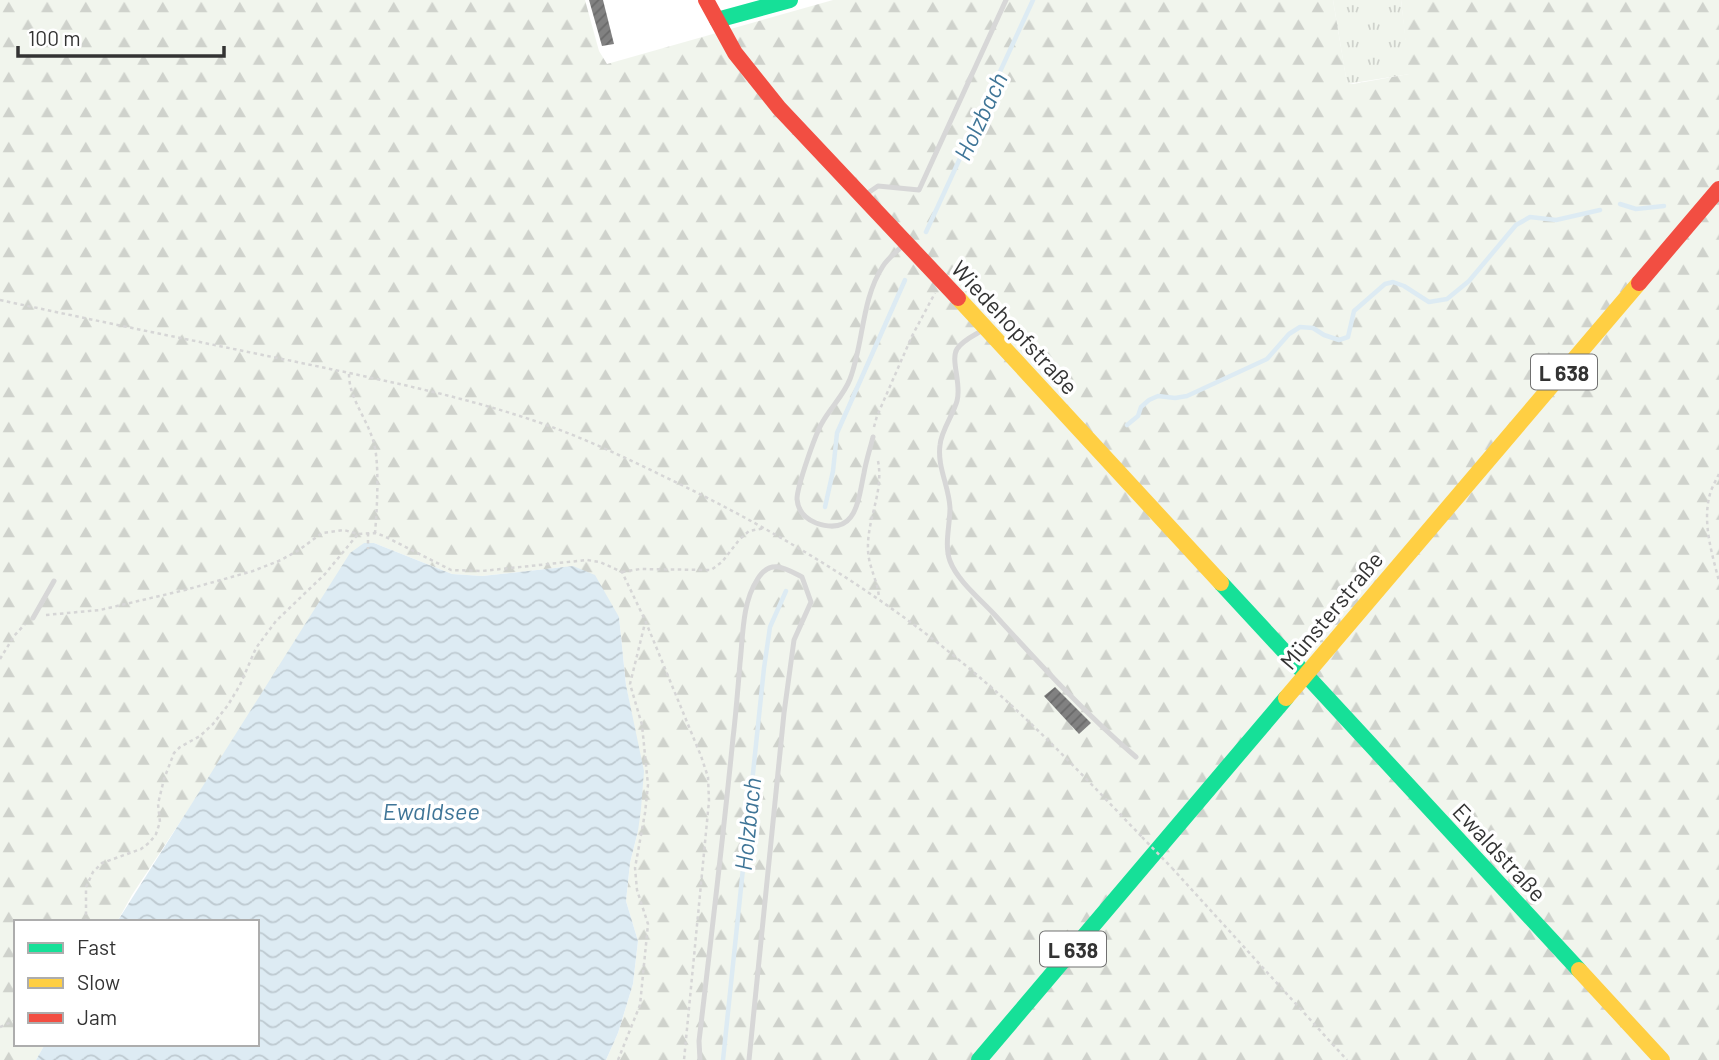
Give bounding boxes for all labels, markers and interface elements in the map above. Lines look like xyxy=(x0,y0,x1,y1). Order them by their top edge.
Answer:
scale bar xyxy=(18,14,224,58)
text: 100 m xyxy=(28,25,81,50)
water label: Holzbach xyxy=(947,67,1013,165)
street label: Wiedehopfstraße xyxy=(946,254,1084,400)
road number: L 638 xyxy=(1531,354,1597,390)
street label: Münsterstraße xyxy=(1274,545,1388,675)
water label: Holzbach xyxy=(728,776,766,872)
water label: Ewaldsee xyxy=(382,796,480,825)
street label: Ewaldstraße xyxy=(1447,797,1553,907)
legend xyxy=(14,920,259,1046)
road number: L 638 xyxy=(1040,932,1106,967)
text: Fast xyxy=(77,934,117,959)
text: Slow xyxy=(77,969,120,994)
text: Jam xyxy=(77,1004,117,1029)

